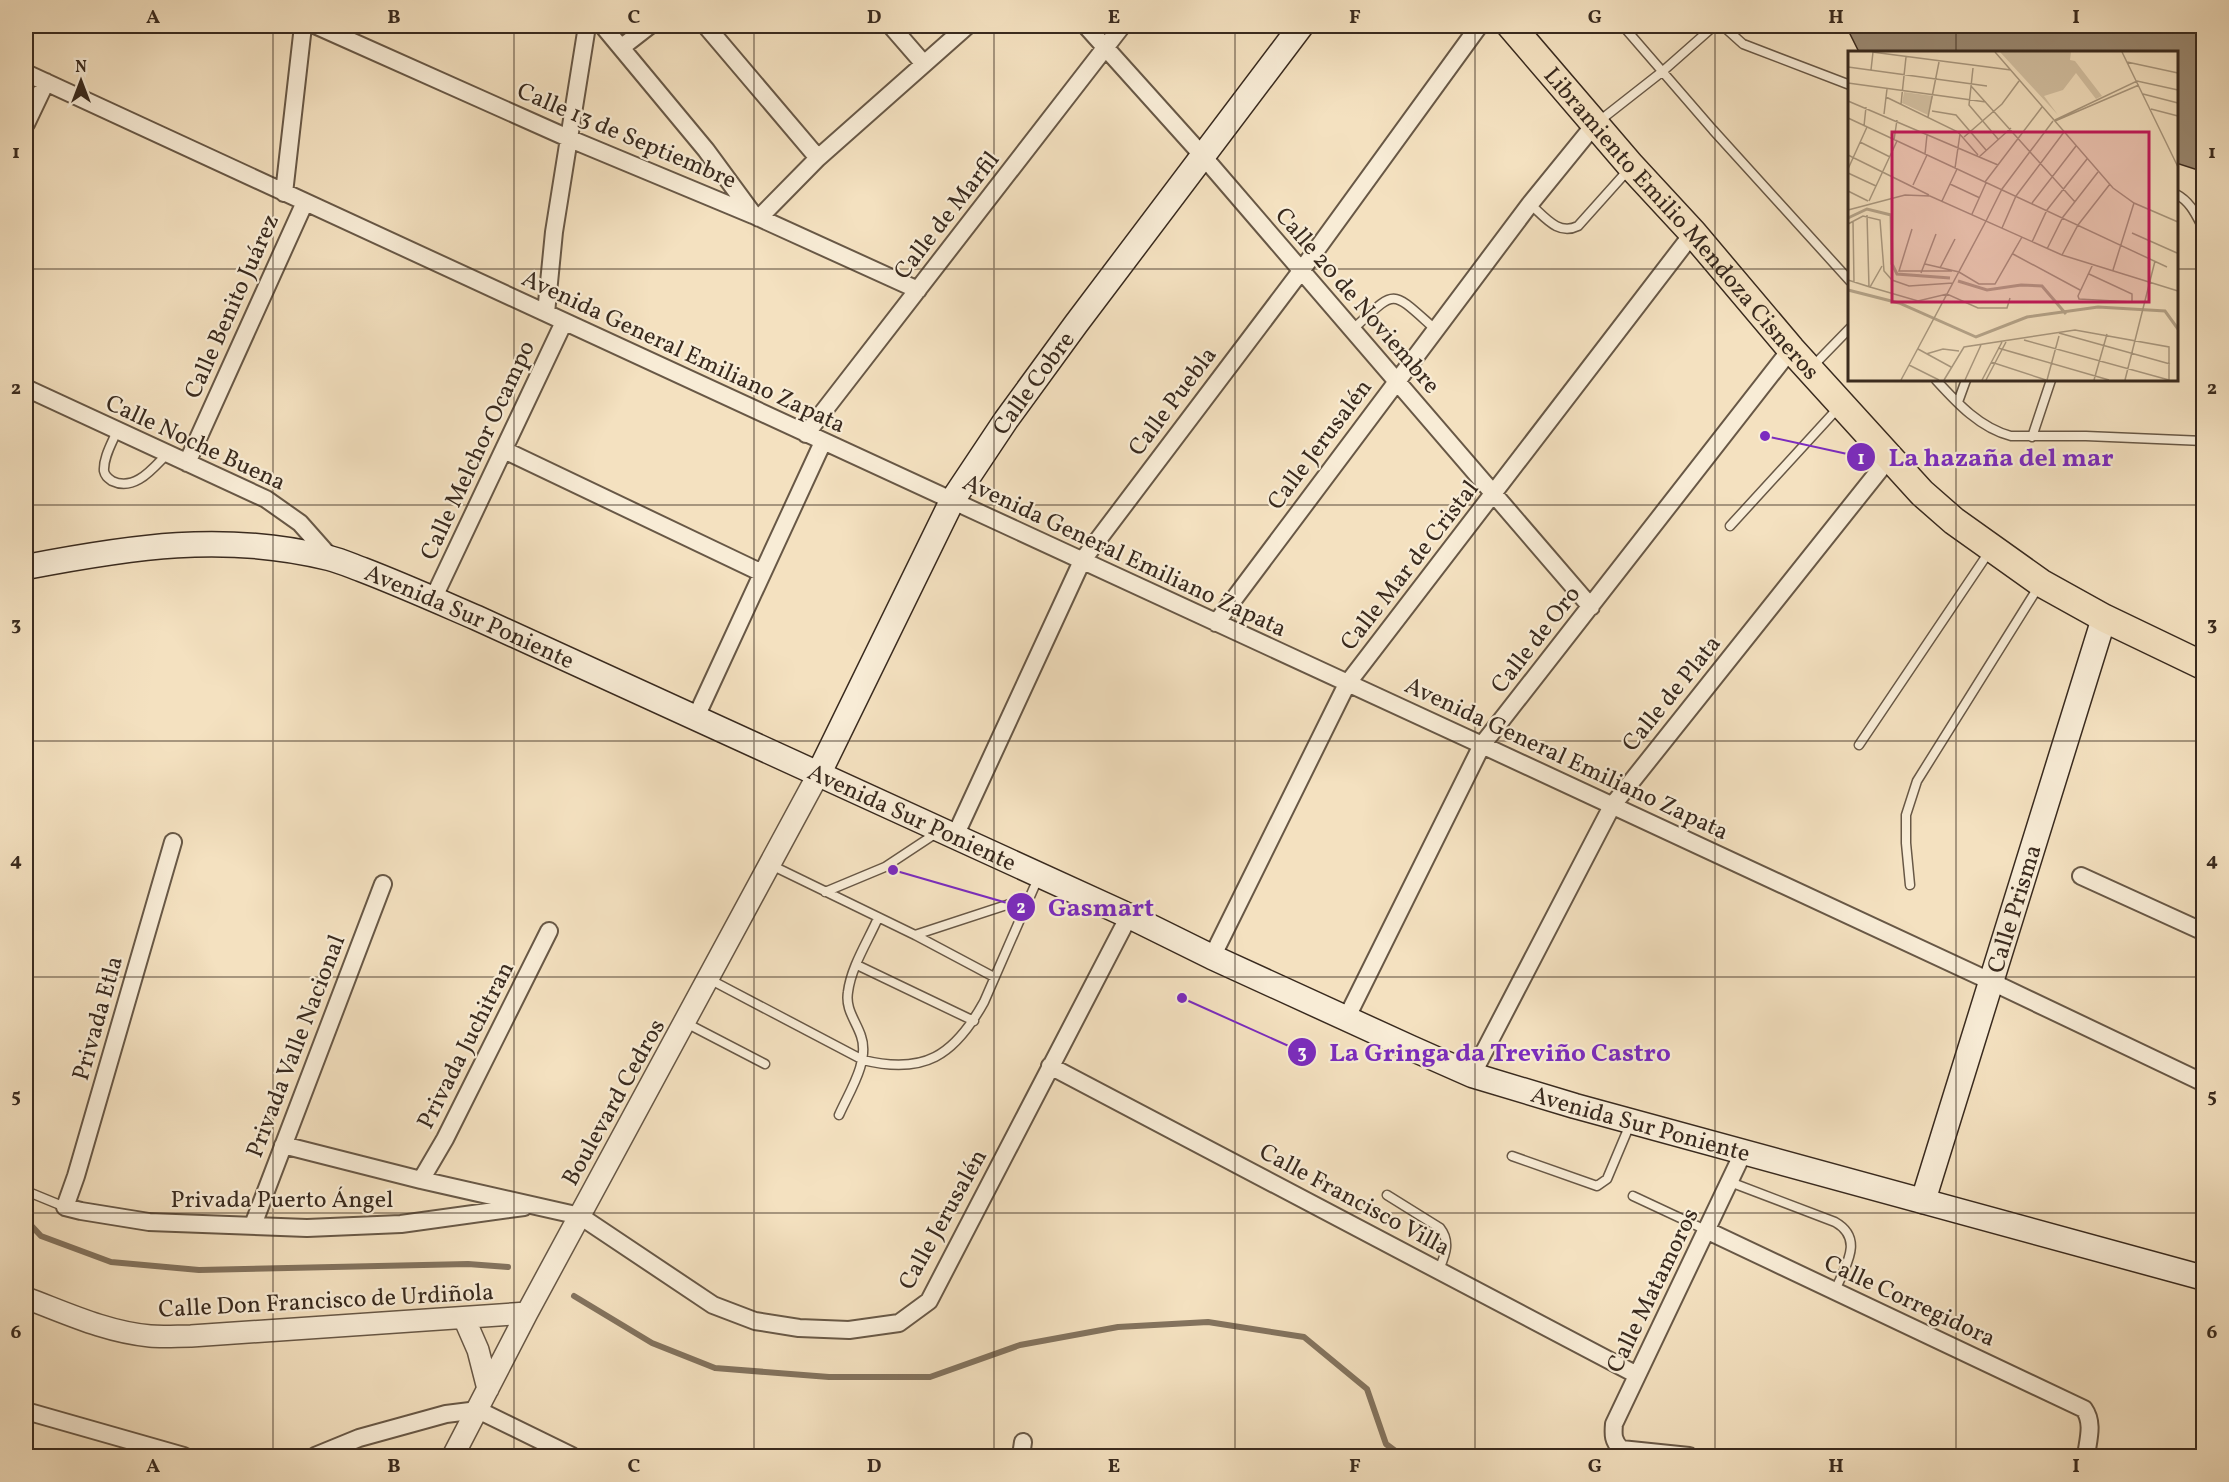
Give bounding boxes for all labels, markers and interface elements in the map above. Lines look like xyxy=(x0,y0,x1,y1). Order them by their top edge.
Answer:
text: A xyxy=(146,4,160,32)
text: B xyxy=(387,4,401,32)
text: C xyxy=(628,4,641,32)
text: D xyxy=(867,4,881,32)
text: E xyxy=(1108,4,1120,32)
text: F xyxy=(1349,4,1361,32)
text: G xyxy=(1588,4,1602,32)
text: H xyxy=(1828,4,1844,32)
text: I xyxy=(2072,4,2080,32)
north arrow xyxy=(51,51,111,111)
inset map xyxy=(1848,51,2178,381)
text: N xyxy=(75,57,87,79)
street label: Libramiento Emilio Mendoza Cisneros xyxy=(1534,60,1826,389)
street label: Calle 13 de Septiembre xyxy=(511,75,741,198)
text: 1 xyxy=(12,139,20,167)
text: 1 xyxy=(2208,139,2216,167)
street label: Calle de Marfil xyxy=(887,145,1009,288)
street label: Calle 20 de Noviembre xyxy=(1266,201,1447,402)
street label: Calle Benito Juárez xyxy=(177,209,289,404)
street label: Avenida General Emiliano Zapata xyxy=(516,263,851,443)
street label: Calle Cobre xyxy=(985,325,1084,443)
street label: Calle Melchor Ocampo xyxy=(413,336,545,566)
street label: Calle Puebla xyxy=(1121,340,1226,464)
street label: Calle Jerusalén xyxy=(1260,373,1381,518)
text: 2 xyxy=(11,375,21,403)
text: 2 xyxy=(2207,375,2217,403)
street label: Calle Noche Buena xyxy=(99,387,291,501)
callout: La hazaña del mar xyxy=(1846,435,2125,479)
text: La hazaña del mar xyxy=(1888,441,2114,477)
text: 1 xyxy=(1857,447,1865,472)
street label: Avenida General Emiliano Zapata xyxy=(957,467,1292,647)
street label: Calle Mar de Cristal xyxy=(1333,474,1488,659)
street label: Avenida Sur Poniente xyxy=(359,557,579,679)
street label: Calle de Oro xyxy=(1484,579,1589,701)
text: 3 xyxy=(11,611,21,639)
text: 3 xyxy=(2207,611,2217,639)
street label: Calle de Plata xyxy=(1615,629,1730,760)
street label: Avenida General Emiliano Zapata xyxy=(1399,670,1734,850)
street label: Avenida Sur Poniente xyxy=(802,756,1021,881)
street label: Calle Prisma xyxy=(1980,841,2052,978)
text: 4 xyxy=(10,847,22,875)
text: 4 xyxy=(2206,847,2218,875)
callout: Gasmart xyxy=(1006,885,1166,929)
text: Gasmart xyxy=(1048,891,1154,927)
text: 2 xyxy=(1016,896,1026,921)
street label: Privada Valle Nacional xyxy=(239,930,355,1163)
street label: Privada Etla xyxy=(65,952,133,1085)
street label: Privada Juchitran xyxy=(410,956,524,1136)
street label: Boulevard Cedros xyxy=(555,1013,675,1193)
callout: La Gringa da Treviño Castro xyxy=(1287,1030,1683,1074)
text: La Gringa da Treviño Castro xyxy=(1329,1036,1671,1072)
text: 3 xyxy=(1297,1041,1307,1066)
street label: Avenida Sur Poniente xyxy=(1526,1079,1753,1172)
text: 5 xyxy=(11,1083,21,1111)
text: 5 xyxy=(2207,1083,2217,1111)
street label: Calle Francisco Villa xyxy=(1253,1136,1456,1265)
street label: Calle Jerusalén xyxy=(891,1143,996,1296)
street label: Privada Puerto Ángel xyxy=(171,1184,393,1218)
street label: Calle Matamoros xyxy=(1599,1203,1708,1379)
street label: Calle Corregidora xyxy=(1818,1247,2001,1357)
street label: Calle Don Francisco de Urdiñola xyxy=(157,1276,495,1328)
text: 6 xyxy=(11,1319,22,1347)
text: 6 xyxy=(2207,1319,2218,1347)
text: A xyxy=(146,1453,160,1481)
text: B xyxy=(387,1453,401,1481)
text: C xyxy=(628,1453,641,1481)
text: D xyxy=(867,1453,881,1481)
text: E xyxy=(1108,1453,1120,1481)
text: F xyxy=(1349,1453,1361,1481)
text: G xyxy=(1588,1453,1602,1481)
text: H xyxy=(1828,1453,1844,1481)
text: I xyxy=(2072,1453,2080,1481)

